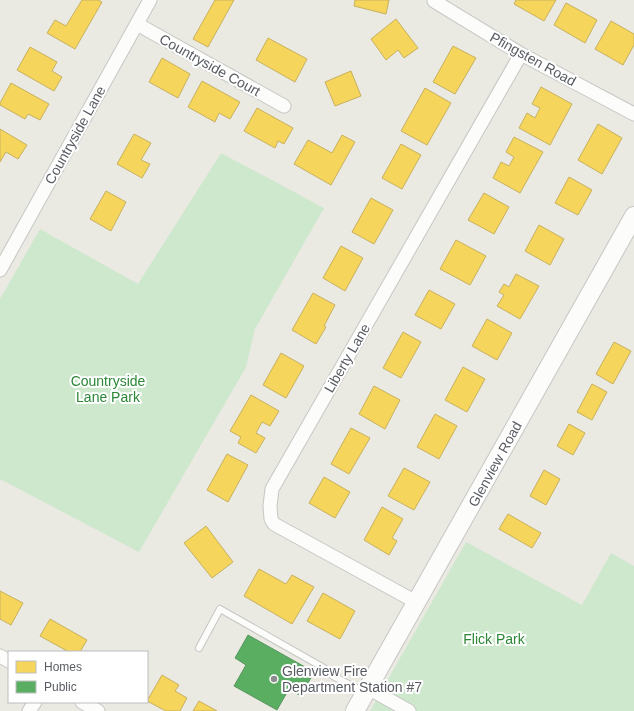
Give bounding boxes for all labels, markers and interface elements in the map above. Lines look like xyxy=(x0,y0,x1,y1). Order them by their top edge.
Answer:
street label: Pfingsten Road xyxy=(487,29,579,89)
street label: Countryside Court xyxy=(157,31,263,99)
street label: Countryside Lane xyxy=(41,83,109,187)
street label: Liberty Lane xyxy=(321,320,373,395)
park label: Countryside Lane Park xyxy=(71,373,146,405)
street label: Glenview Road xyxy=(465,419,525,509)
park label: Flick Park xyxy=(463,631,526,647)
legend xyxy=(8,651,148,703)
text: Homes xyxy=(44,660,82,674)
place label: Glenview Fire Department Station #7 xyxy=(282,663,422,695)
marker: Glenview Fire Department Station #7 xyxy=(269,674,279,684)
text: Public xyxy=(44,680,77,694)

